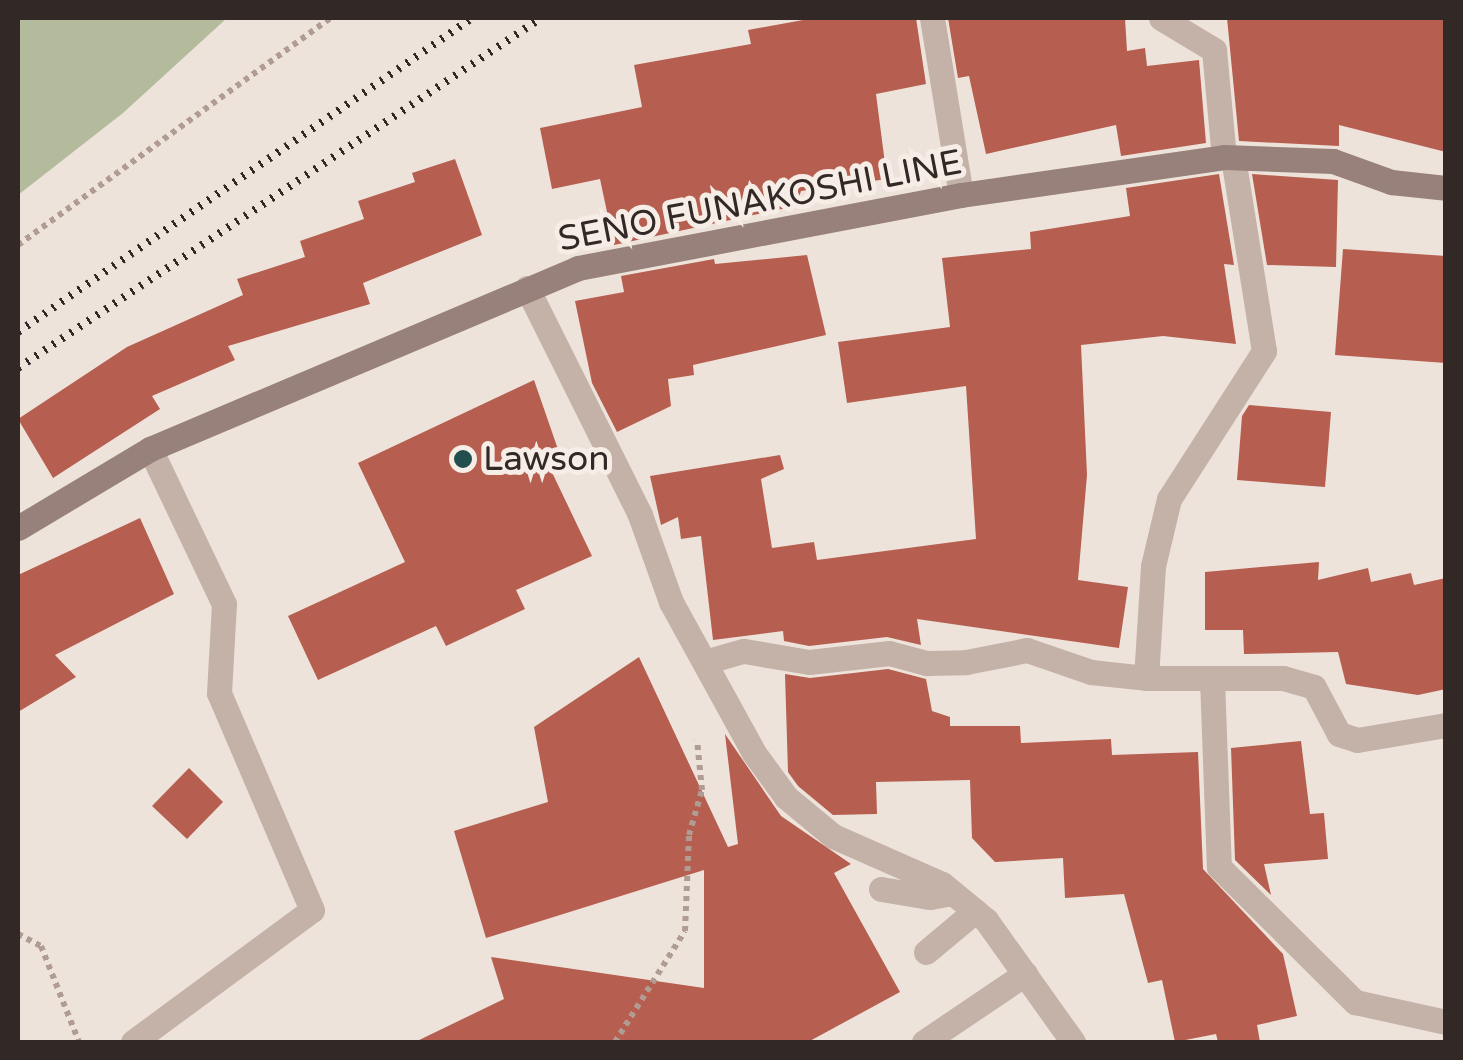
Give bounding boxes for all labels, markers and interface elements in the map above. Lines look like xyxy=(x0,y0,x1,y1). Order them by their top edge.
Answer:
street label: SENO FUNAKOSHI LINE xyxy=(555,141,965,261)
place label: Lawson xyxy=(483,438,610,480)
marker: Lawson xyxy=(452,448,474,470)

